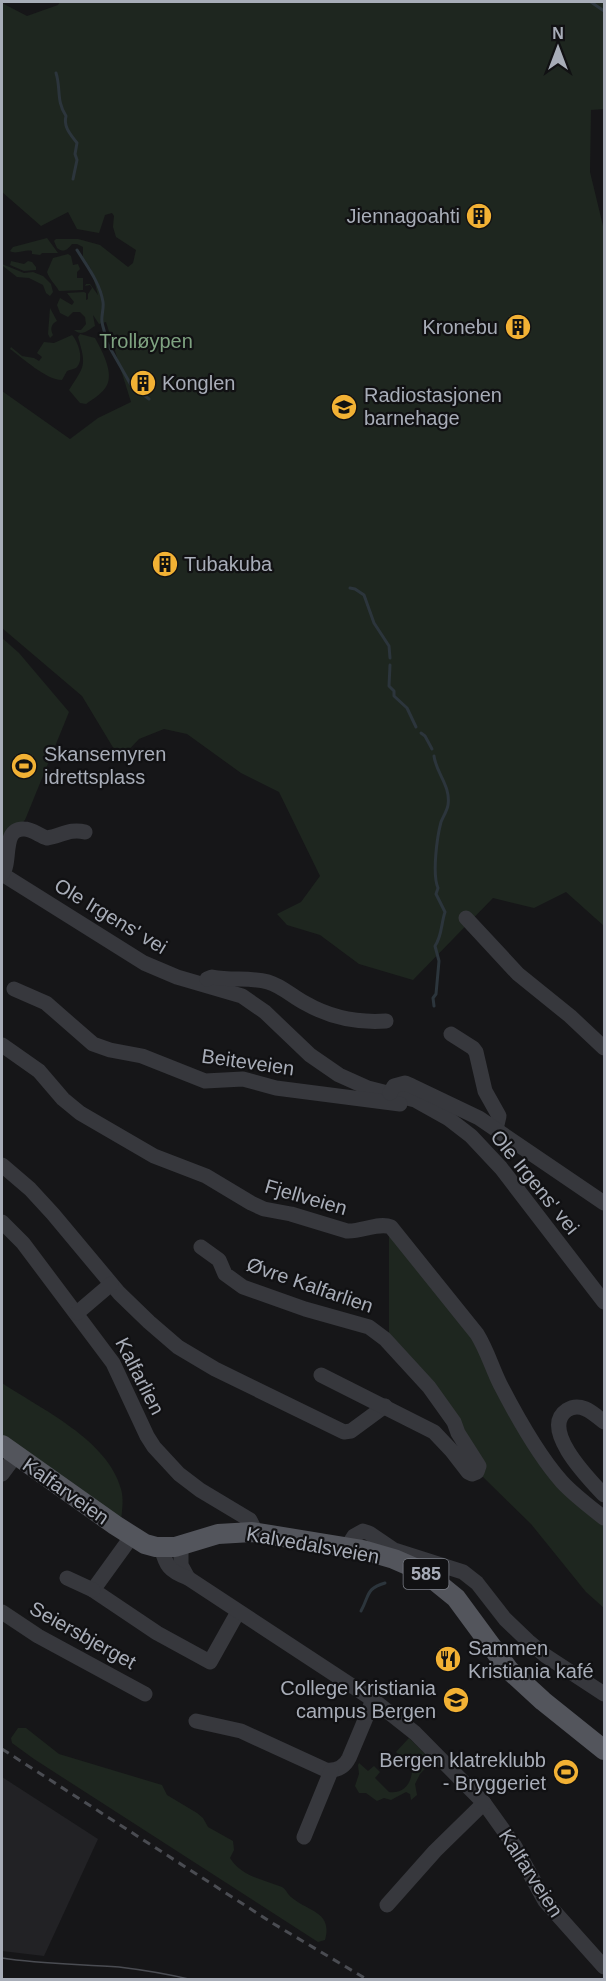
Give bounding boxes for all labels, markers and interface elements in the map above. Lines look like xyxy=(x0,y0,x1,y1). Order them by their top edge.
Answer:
north arrow xyxy=(528,18,588,78)
text: N xyxy=(552,25,564,42)
building icon: Jiennagoahti xyxy=(464,201,494,231)
place label: Jiennagoahti xyxy=(347,205,460,227)
building icon: Kronebu xyxy=(503,312,533,342)
place label: Kronebu xyxy=(422,316,498,338)
park label: Trolløypen xyxy=(99,330,193,352)
building icon: Konglen xyxy=(128,368,158,398)
place label: Konglen xyxy=(162,372,235,394)
place label: Radiostasjonen barnehage xyxy=(364,384,502,429)
school or university icon: Radiostasjonen barnehage xyxy=(329,392,359,422)
building icon: Tubakuba xyxy=(150,549,180,579)
place label: Tubakuba xyxy=(184,553,273,575)
place label: Skansemyren idrettsplass xyxy=(44,743,166,788)
sports icon: Skansemyren idrettsplass xyxy=(9,751,39,781)
street label: Ole Irgens' vei xyxy=(51,874,171,958)
street label: Beiteveien xyxy=(200,1045,296,1079)
street label: Ole Irgens' vei xyxy=(486,1126,584,1238)
street label: Fjellveien xyxy=(262,1175,350,1219)
street label: Øvre Kalfarlien xyxy=(244,1253,376,1317)
street label: Kalfarlien xyxy=(111,1334,169,1418)
street label: Kalfarveien xyxy=(19,1453,113,1529)
street label: Kalvedalsveien xyxy=(245,1522,381,1568)
road number: 585 xyxy=(404,1559,448,1589)
street label: Seiersbjerget xyxy=(26,1597,140,1673)
place label: Sammen Kristiania kafé xyxy=(468,1637,594,1682)
restaurant icon: Sammen Kristiania kafé xyxy=(433,1644,463,1674)
place label: College Kristiania campus Bergen xyxy=(280,1677,437,1722)
school or university icon: College Kristiania campus Bergen xyxy=(441,1685,471,1715)
place label: Bergen klatreklubb - Bryggeriet xyxy=(379,1749,546,1794)
sports icon: Bergen klatreklubb - Bryggeriet xyxy=(551,1757,581,1787)
street label: Kalfarveien xyxy=(495,1825,567,1921)

